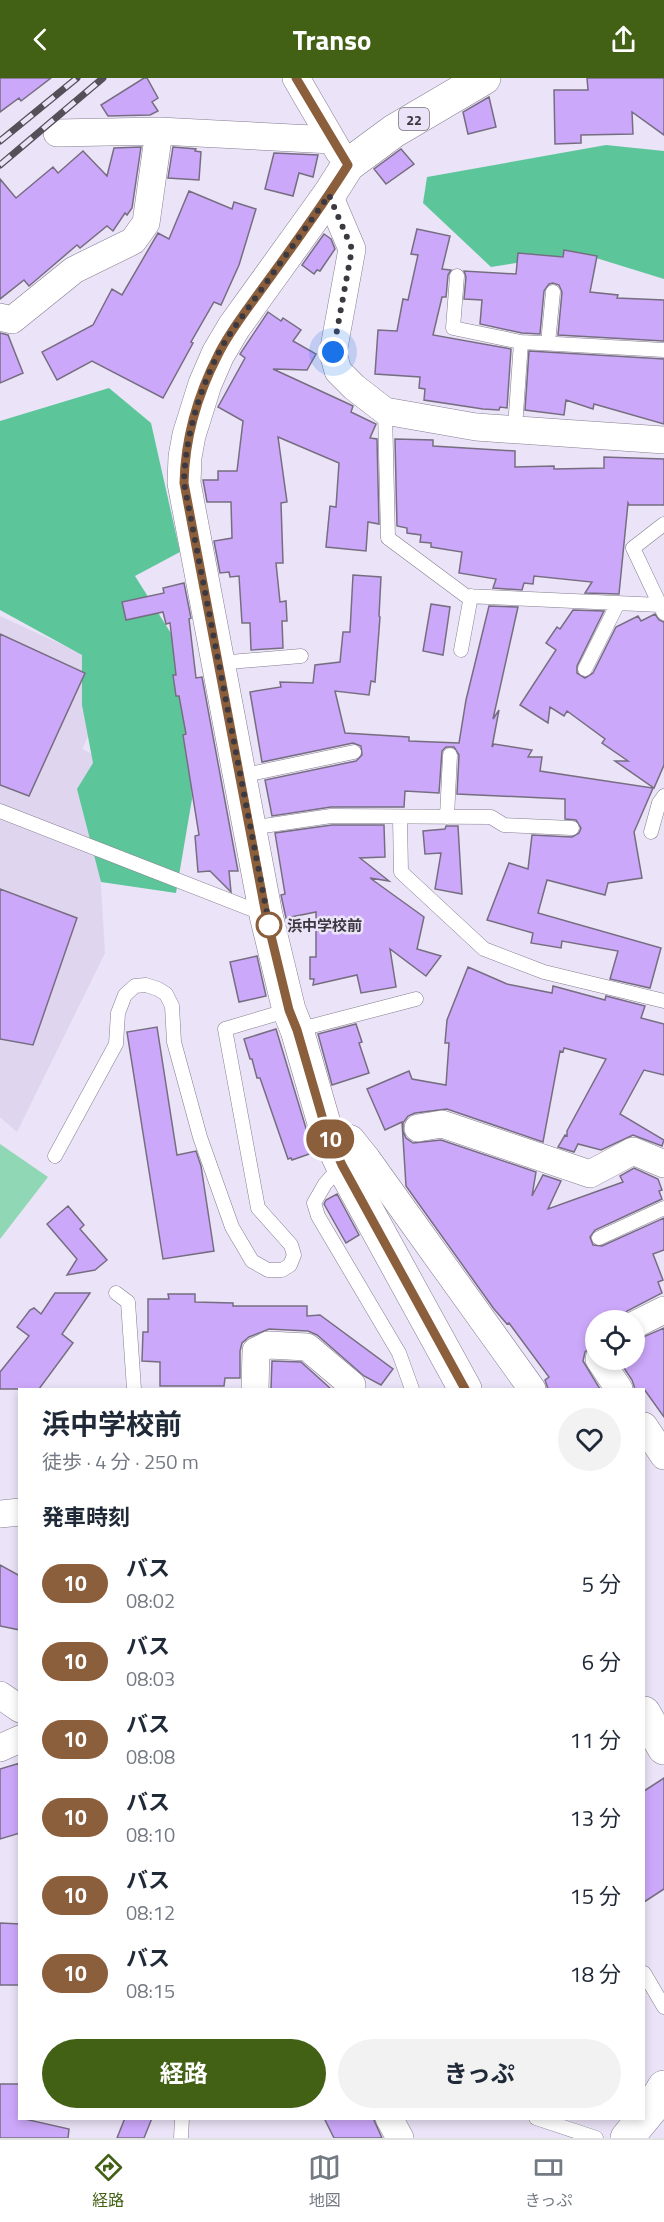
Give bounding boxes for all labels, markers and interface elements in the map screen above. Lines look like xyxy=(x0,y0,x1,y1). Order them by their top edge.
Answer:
text: Transo xyxy=(293,19,371,60)
icon: back xyxy=(24,23,57,56)
icon: share xyxy=(607,23,640,56)
road number: 22 xyxy=(399,108,429,130)
your location xyxy=(318,337,348,367)
marker: 浜中学校前 xyxy=(256,912,282,938)
place label: 浜中学校前 xyxy=(287,914,362,937)
line badge: 10 xyxy=(303,1120,357,1158)
text: 10 xyxy=(318,1123,342,1155)
map controls xyxy=(585,1310,645,1370)
button: locate xyxy=(585,1310,645,1370)
text: 浜中学校前 xyxy=(42,1402,182,1445)
button: heart xyxy=(558,1408,621,1471)
text: 徒歩 · 4 分 · 250 m xyxy=(42,1446,199,1477)
text: 発車時刻 xyxy=(42,1500,130,1534)
text: バス xyxy=(126,1551,170,1585)
text: 10 xyxy=(63,1567,87,1599)
text: 5 分 xyxy=(582,1567,621,1601)
text: 08:02 xyxy=(126,1585,175,1616)
text: バス xyxy=(126,1629,170,1663)
text: 10 xyxy=(63,1645,87,1677)
text: 6 分 xyxy=(582,1645,621,1679)
text: 08:03 xyxy=(126,1663,175,1694)
text: バス xyxy=(126,1707,170,1741)
text: 10 xyxy=(63,1723,87,1755)
text: 11 分 xyxy=(570,1723,621,1757)
text: 08:08 xyxy=(126,1741,175,1772)
text: バス xyxy=(126,1785,170,1819)
text: 10 xyxy=(63,1801,87,1833)
text: 13 分 xyxy=(570,1801,621,1835)
text: 08:10 xyxy=(126,1819,175,1850)
text: バス xyxy=(126,1863,170,1897)
text: 10 xyxy=(63,1879,87,1911)
text: 15 分 xyxy=(570,1879,621,1913)
text: 08:12 xyxy=(126,1897,175,1928)
text: バス xyxy=(126,1941,170,1975)
text: 10 xyxy=(63,1957,87,1989)
text: 18 分 xyxy=(570,1957,621,1991)
text: 08:15 xyxy=(126,1975,175,2006)
button: 経路 xyxy=(42,2039,326,2108)
button: きっぷ xyxy=(338,2039,621,2108)
tab: 経路 xyxy=(92,2151,125,2212)
tab: 地図 xyxy=(308,2151,341,2212)
tab: きっぷ xyxy=(525,2151,572,2212)

